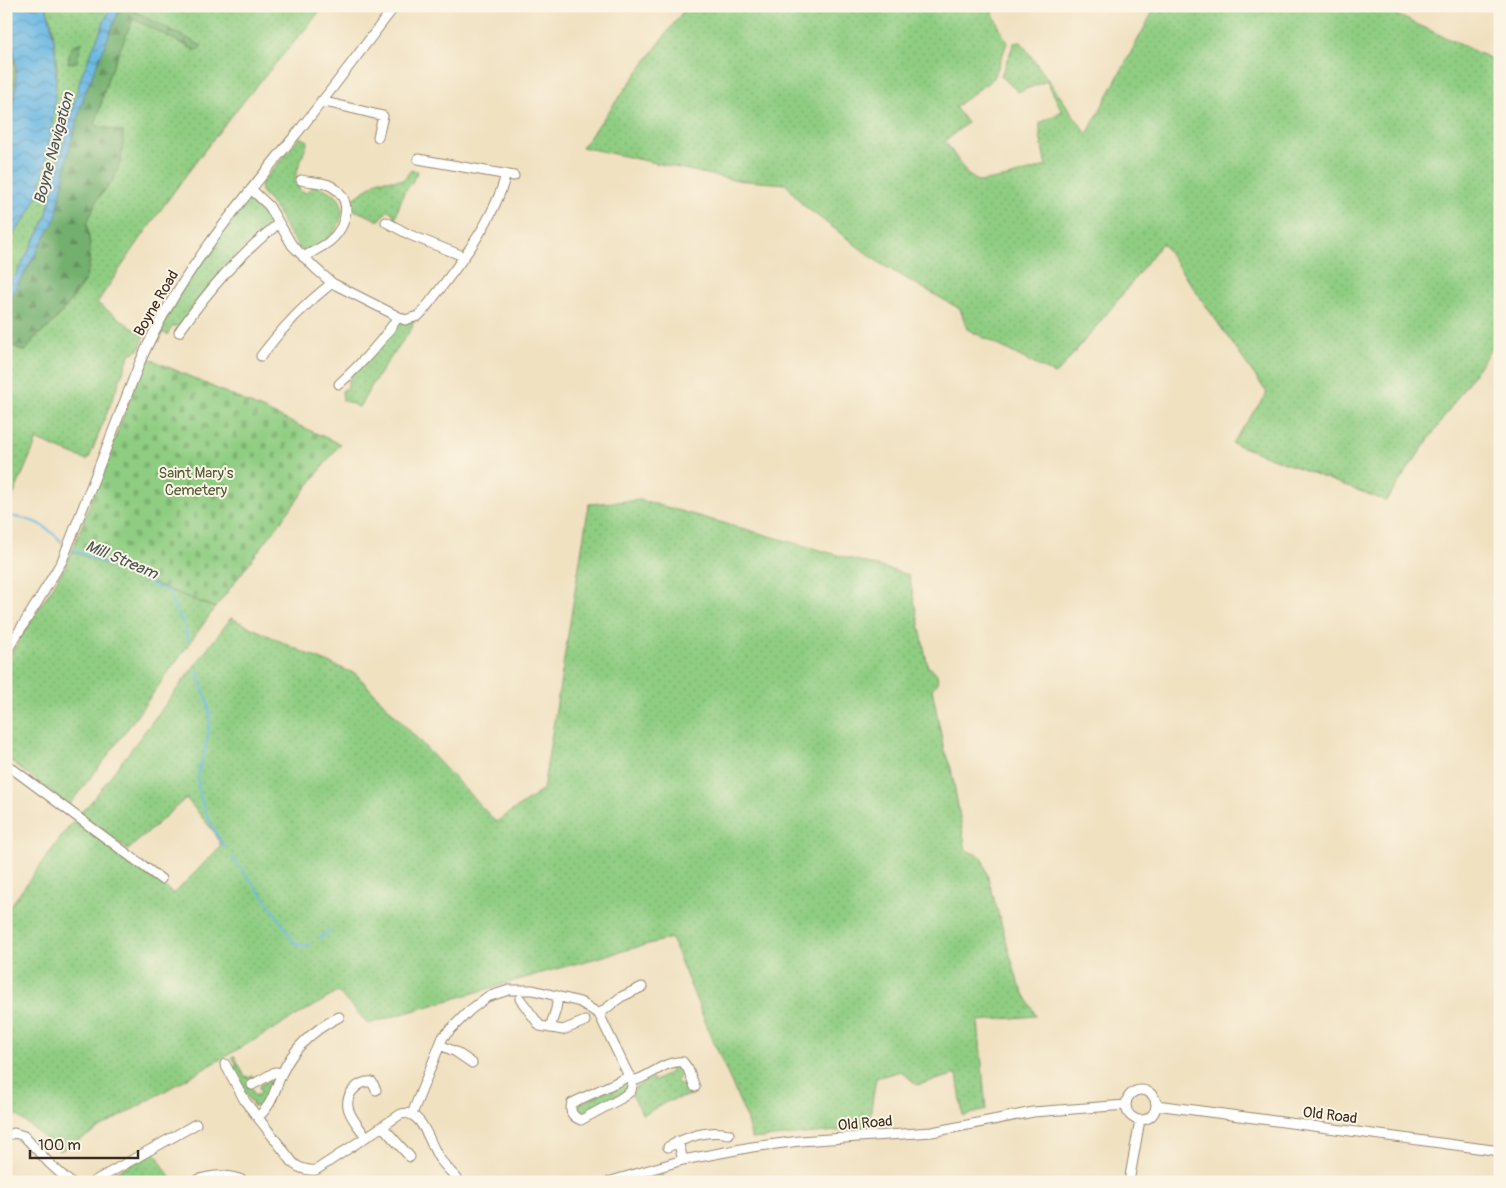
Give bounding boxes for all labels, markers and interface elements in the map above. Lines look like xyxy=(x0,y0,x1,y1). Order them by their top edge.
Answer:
water label: Boyne Navigation xyxy=(29,89,79,206)
street label: Boyne Road xyxy=(130,267,183,340)
park label: Saint Mary's Cemetery xyxy=(159,464,234,500)
water label: Mill Stream xyxy=(83,536,161,584)
street label: Old Road xyxy=(1302,1103,1358,1128)
street label: Old Road xyxy=(837,1112,893,1135)
scale bar xyxy=(30,1128,138,1160)
text: 100 m xyxy=(38,1136,81,1155)

